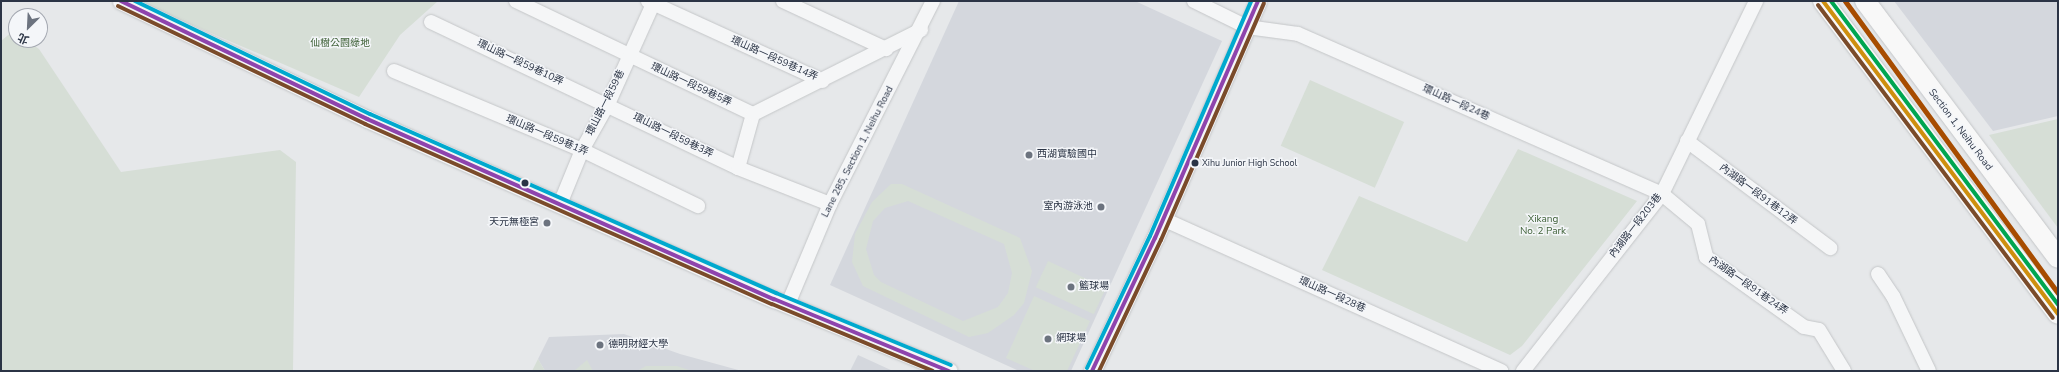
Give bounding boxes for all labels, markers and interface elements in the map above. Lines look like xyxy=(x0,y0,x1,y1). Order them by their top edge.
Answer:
north arrow xyxy=(8,8,48,48)
text: 北 xyxy=(15,29,31,48)
street label: 環山路一段59巷14弄 xyxy=(729,34,819,84)
park label: 仙樹公園綠地 xyxy=(310,38,370,50)
street label: 環山路一段59巷10弄 xyxy=(475,38,565,88)
street label: 環山路一段59巷5弄 xyxy=(649,61,733,109)
street label: 環山路一段59巷 xyxy=(584,68,628,138)
street label: 環山路一段24巷 xyxy=(1421,83,1491,123)
street label: Lane 285, Section 1, Neihu Road xyxy=(820,84,896,220)
street label: Section 1, Neihu Road xyxy=(1925,87,1995,173)
street label: 環山路一段59巷3弄 xyxy=(631,111,715,161)
street label: 環山路一段59巷1弄 xyxy=(504,113,590,159)
place label: 西湖實驗國中 xyxy=(1037,149,1097,161)
marker: 西湖實驗國中 xyxy=(1024,150,1034,160)
marker: Xihu Junior High School xyxy=(1190,158,1200,168)
place label: Xihu Junior High School xyxy=(1202,158,1297,168)
street label: 內湖路一段91巷12弄 xyxy=(1717,162,1799,228)
unlabelled marker xyxy=(520,178,530,188)
street label: 內湖路一段203巷 xyxy=(1607,192,1665,260)
place label: 室內游泳池 xyxy=(1043,201,1093,213)
marker: 室內游泳池 xyxy=(1096,202,1106,212)
park label: Xikang No. 2 Park xyxy=(1520,213,1566,236)
place label: 天元無極宮 xyxy=(489,217,539,229)
marker: 天元無極宮 xyxy=(542,218,552,228)
street label: 內湖路一段91巷24弄 xyxy=(1706,254,1790,318)
street label: 環山路一段28巷 xyxy=(1297,275,1367,315)
place label: 籃球場 xyxy=(1079,281,1109,293)
marker: 籃球場 xyxy=(1066,282,1076,292)
place label: 網球場 xyxy=(1056,333,1086,345)
marker: 網球場 xyxy=(1043,334,1053,344)
place label: 德明財經大學 xyxy=(608,339,668,351)
marker: 德明財經大學 xyxy=(595,340,605,350)

